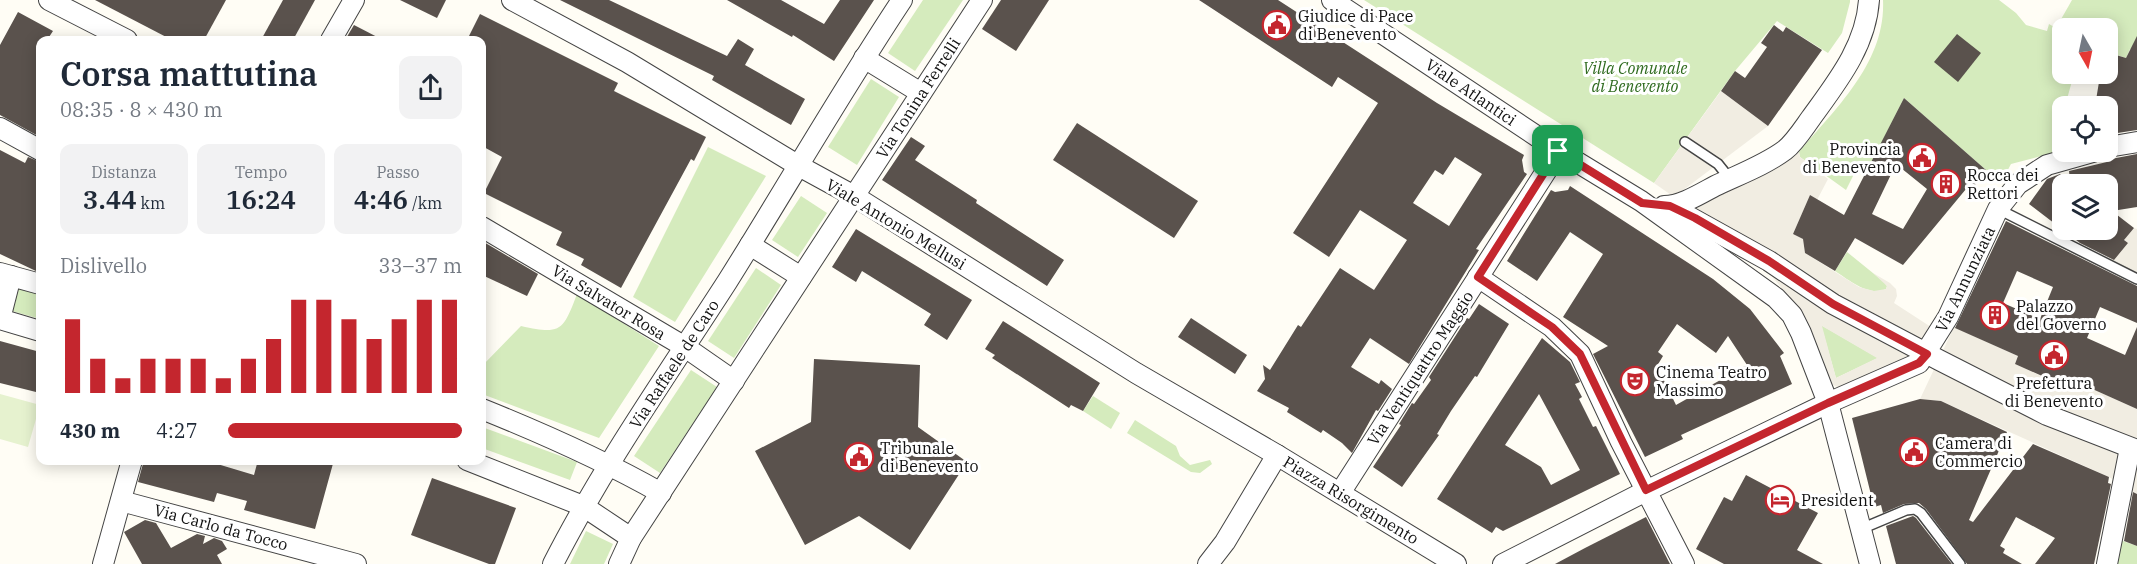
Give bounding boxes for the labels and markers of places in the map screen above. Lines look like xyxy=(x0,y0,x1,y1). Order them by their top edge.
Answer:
place label: Giudice di Pace di Benevento xyxy=(1298,6,1413,44)
public building icon: Giudice di Pace di Benevento xyxy=(1261,9,1293,41)
pin xyxy=(1532,125,1583,176)
place label: Provincia di Benevento xyxy=(1803,139,1901,177)
public building icon: Provincia di Benevento xyxy=(1906,142,1938,174)
place label: Rocca dei Rettori xyxy=(1967,165,2039,203)
building icon: Rocca dei Rettori xyxy=(1930,168,1962,200)
place label: Palazzo del Governo xyxy=(2016,296,2107,334)
building icon: Palazzo del Governo xyxy=(1979,299,2011,331)
public building icon: Prefettura di Benevento xyxy=(2038,339,2070,371)
place label: Cinema Teatro Massimo xyxy=(1656,362,1767,400)
theatre icon: Cinema Teatro Massimo xyxy=(1619,365,1651,397)
place label: Prefettura di Benevento xyxy=(2005,373,2103,411)
place label: Camera di Commercio xyxy=(1935,433,2023,471)
public building icon: Camera di Commercio xyxy=(1898,436,1930,468)
place label: Tribunale di Benevento xyxy=(880,438,978,476)
public building icon: Tribunale di Benevento xyxy=(843,441,875,473)
hotel icon: President xyxy=(1764,484,1796,516)
place label: President xyxy=(1801,490,1874,510)

